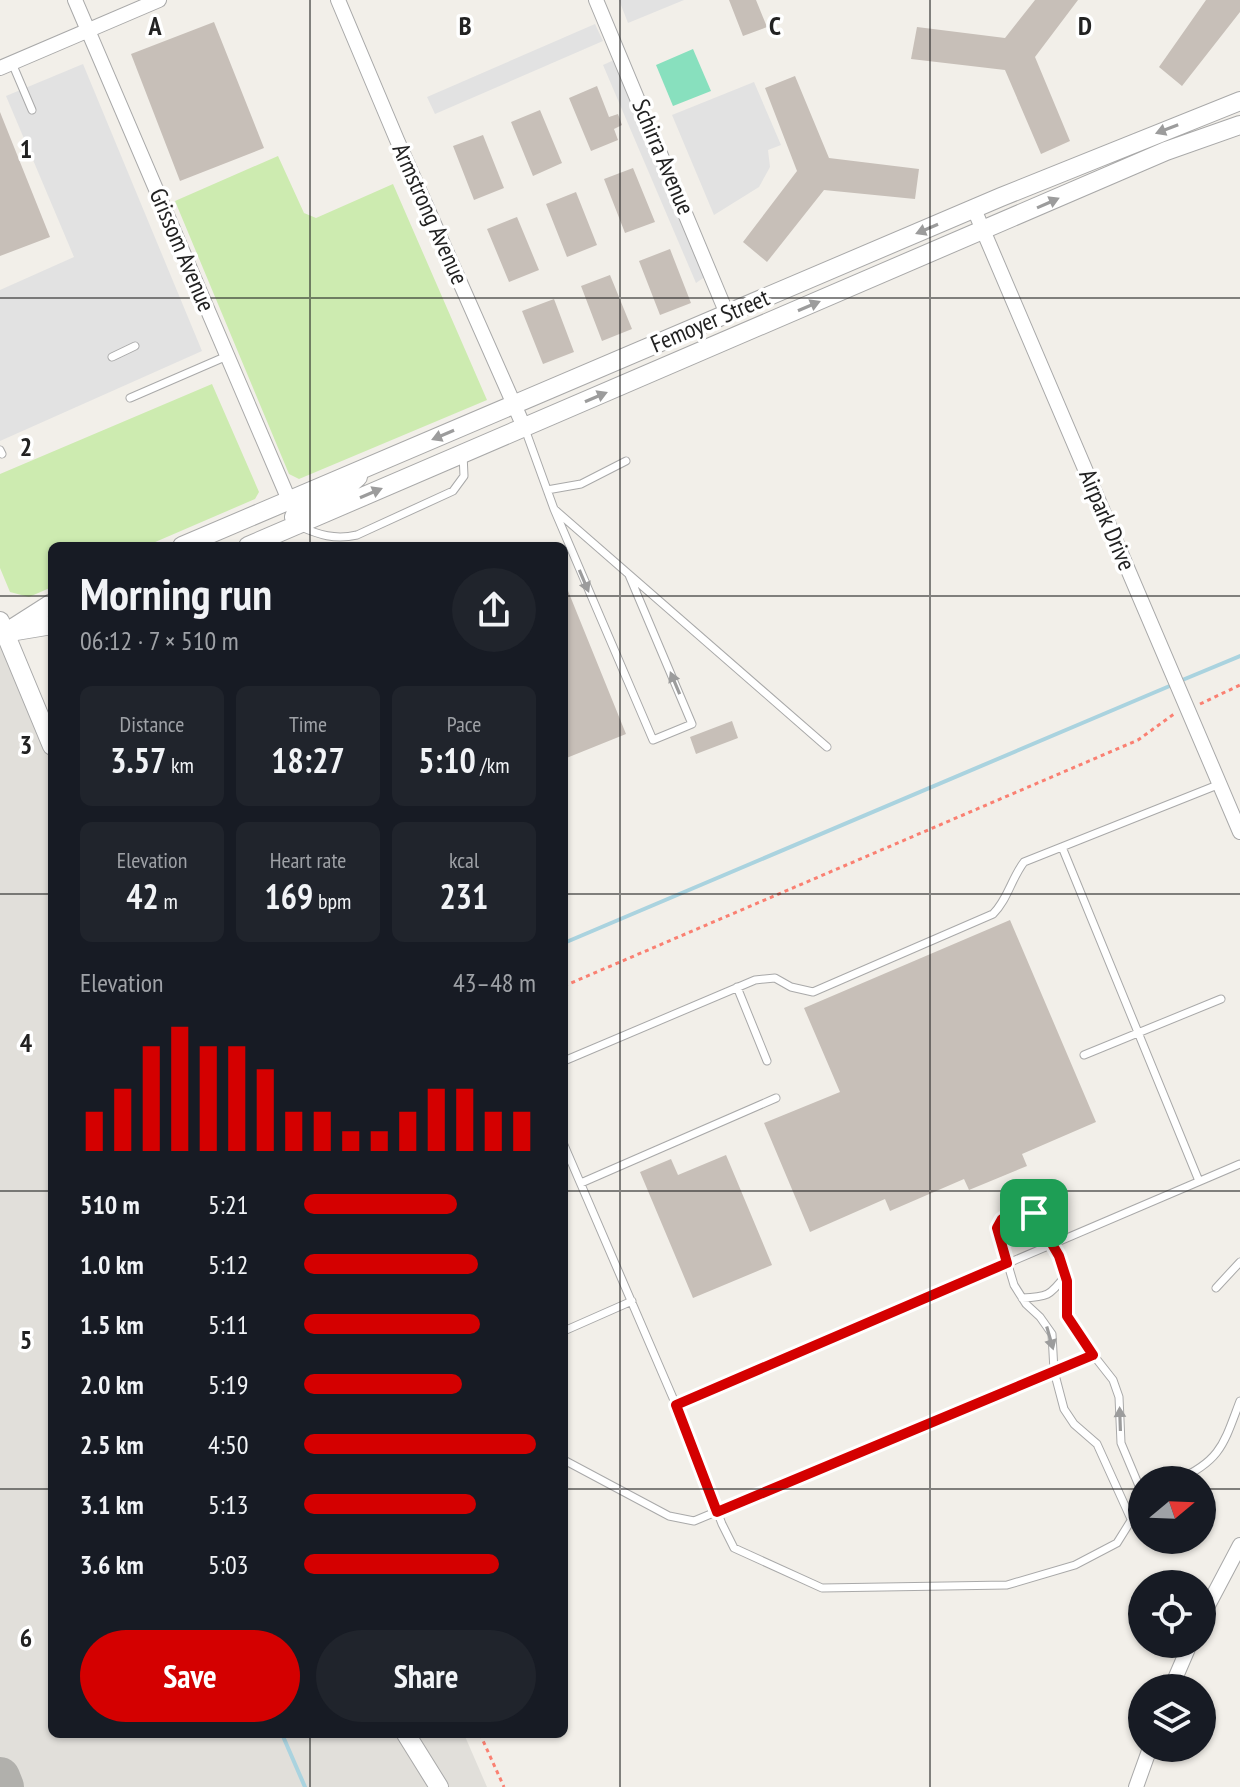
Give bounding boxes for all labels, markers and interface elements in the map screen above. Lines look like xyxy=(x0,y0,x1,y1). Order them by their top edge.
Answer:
text: A xyxy=(147,9,162,42)
text: B xyxy=(459,9,472,42)
text: C xyxy=(769,9,781,42)
text: D xyxy=(1078,9,1092,42)
street label: Schirra Avenue xyxy=(625,94,702,219)
one-way arrow xyxy=(1155,123,1179,136)
text: 1 xyxy=(20,132,32,165)
street label: Armstrong Avenue xyxy=(386,138,475,289)
street label: Grissom Avenue xyxy=(143,183,222,316)
one-way arrow xyxy=(1036,196,1060,209)
one-way arrow xyxy=(915,222,939,235)
street label: Femoyer Street xyxy=(646,282,774,359)
one-way arrow xyxy=(797,300,821,313)
one-way arrow xyxy=(584,390,608,403)
one-way arrow xyxy=(431,428,455,441)
text: 2 xyxy=(20,430,32,463)
street label: Airpark Drive xyxy=(1072,464,1143,575)
one-way arrow xyxy=(359,487,383,500)
text: Morning run xyxy=(80,565,272,622)
button: share xyxy=(452,568,536,652)
one-way arrow xyxy=(578,569,591,593)
text: 06:12 · 7 × 510 m xyxy=(80,624,239,657)
one-way arrow xyxy=(668,671,681,695)
text: Distance xyxy=(120,710,184,738)
text: Time xyxy=(289,710,327,738)
text: Pace xyxy=(447,710,481,738)
text: 3 xyxy=(20,728,32,761)
text: 3.57 xyxy=(110,738,166,782)
text: 18:27 xyxy=(271,738,345,782)
text: 5:10 xyxy=(418,738,476,782)
text: km xyxy=(166,751,194,779)
text: /km xyxy=(476,751,510,779)
text: Elevation xyxy=(117,846,187,874)
text: Heart rate xyxy=(270,846,346,874)
text: kcal xyxy=(449,846,479,874)
text: 42 xyxy=(126,874,159,918)
text: 169 xyxy=(265,874,313,918)
text: 231 xyxy=(440,874,488,918)
text: m xyxy=(159,887,178,915)
text: bpm xyxy=(313,887,351,915)
text: Elevation xyxy=(80,966,163,999)
text: 43–48 m xyxy=(453,966,536,999)
text: 4 xyxy=(20,1026,33,1059)
pin xyxy=(1000,1179,1068,1247)
text: 510 m xyxy=(80,1188,140,1221)
text: 5:21 xyxy=(208,1188,248,1221)
icon: arrive xyxy=(1012,1191,1056,1235)
text: 1.0 km xyxy=(80,1248,144,1281)
text: 5:12 xyxy=(208,1248,248,1281)
text: 1.5 km xyxy=(80,1308,144,1341)
text: 5:11 xyxy=(208,1308,248,1341)
text: 5 xyxy=(20,1323,32,1356)
one-way arrow xyxy=(1044,1326,1057,1350)
text: 2.0 km xyxy=(80,1368,144,1401)
text: 5:19 xyxy=(208,1368,248,1401)
one-way arrow xyxy=(1113,1406,1126,1431)
text: 2.5 km xyxy=(80,1428,144,1461)
text: 4:50 xyxy=(208,1428,248,1461)
north arrow xyxy=(1128,1466,1216,1554)
map controls xyxy=(1128,1466,1216,1762)
text: 3.1 km xyxy=(80,1488,144,1521)
text: 5:13 xyxy=(208,1488,248,1521)
text: 3.6 km xyxy=(80,1548,144,1581)
text: 5:03 xyxy=(208,1548,248,1581)
button: locate xyxy=(1128,1570,1216,1658)
text: 6 xyxy=(20,1621,32,1654)
button: Save xyxy=(80,1630,300,1722)
button: Share xyxy=(316,1630,536,1722)
button: layers xyxy=(1128,1674,1216,1762)

